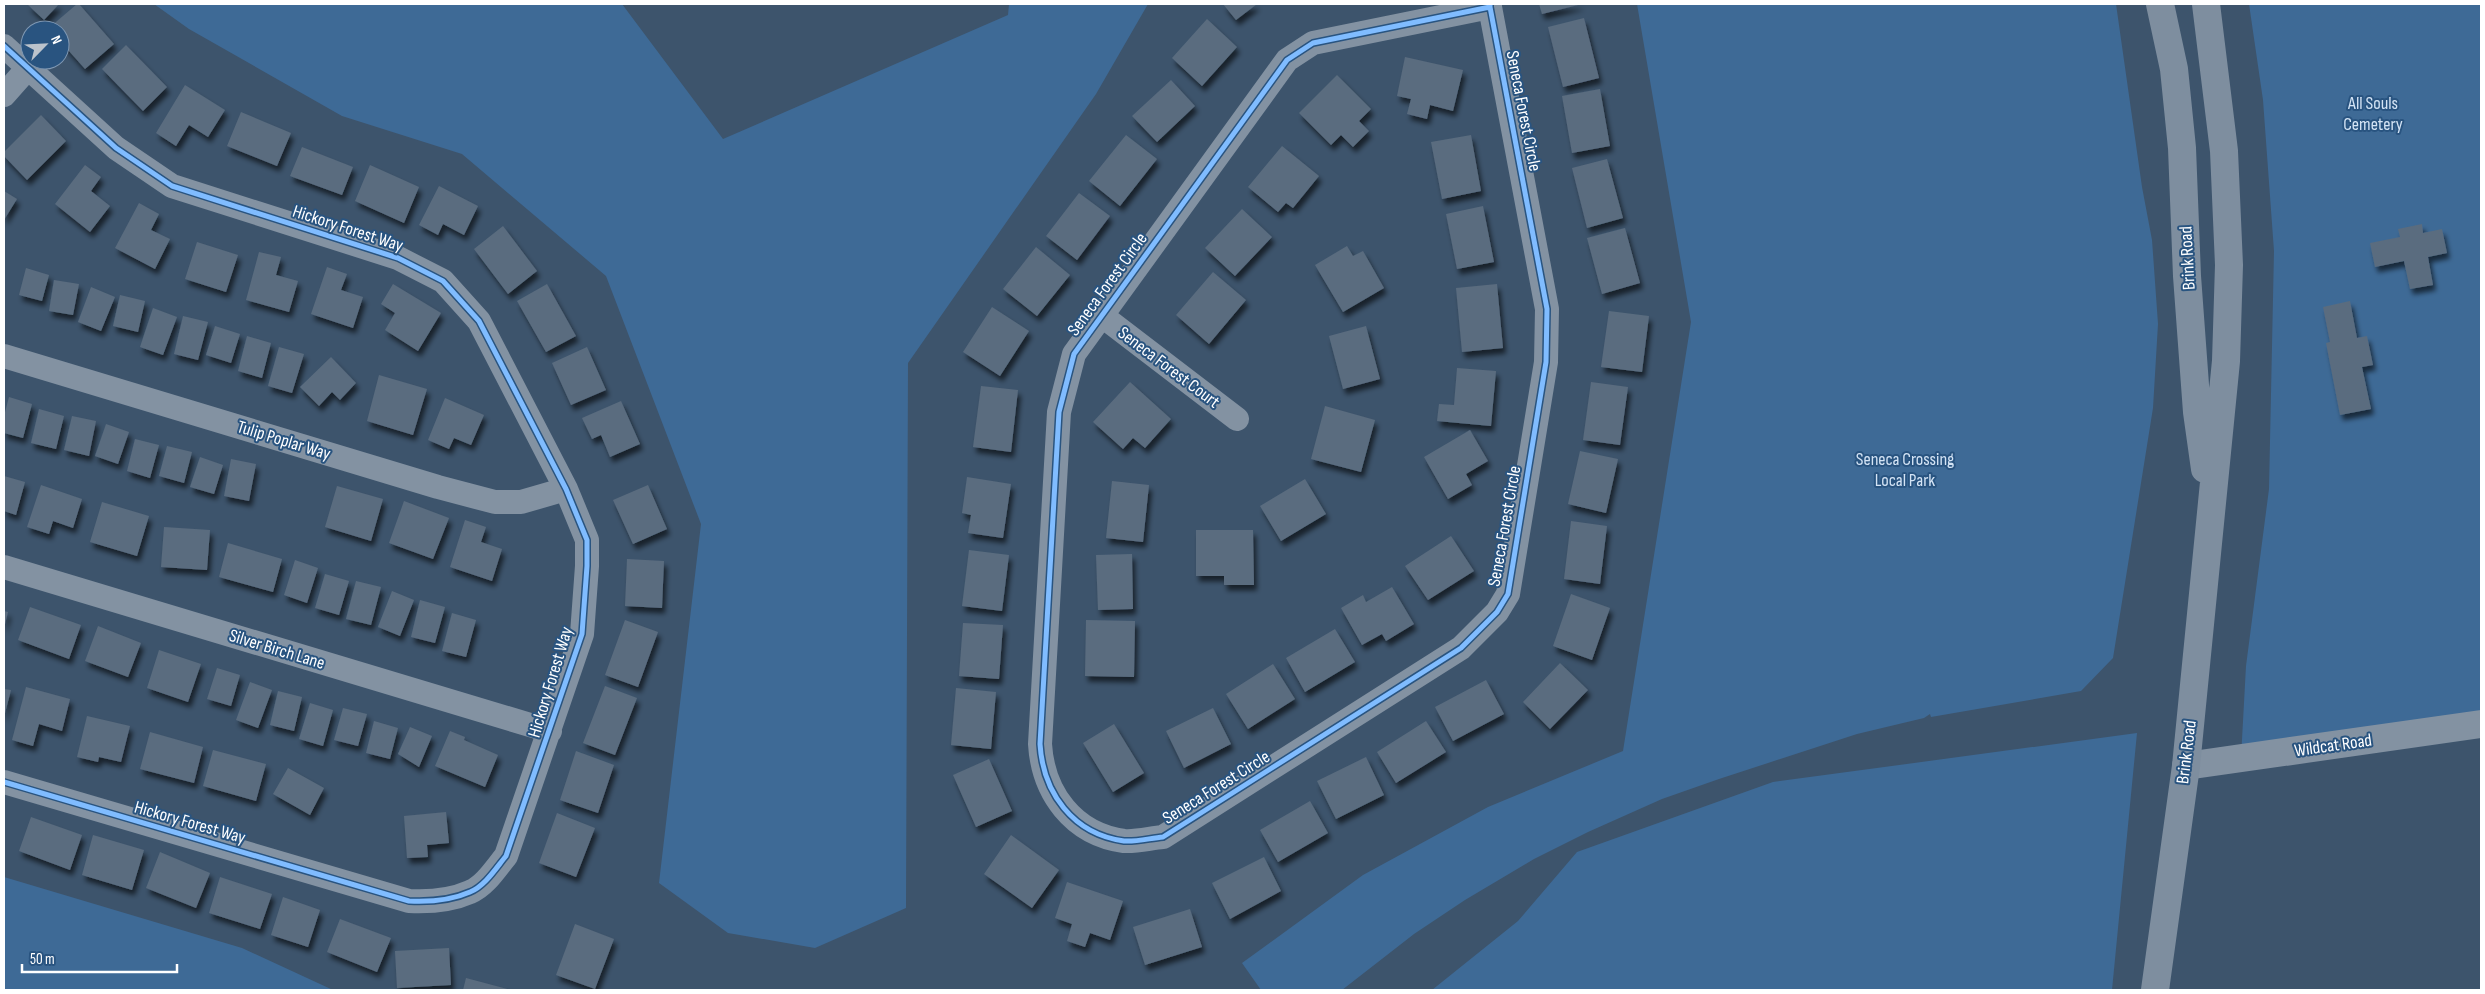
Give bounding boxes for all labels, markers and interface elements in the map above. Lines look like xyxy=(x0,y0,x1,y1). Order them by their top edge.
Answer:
north arrow xyxy=(20,20,70,70)
text: N xyxy=(47,33,66,47)
street label: Seneca Forest Circle xyxy=(1502,49,1545,173)
park label: All Souls Cemetery xyxy=(2343,93,2403,135)
street label: Hickory Forest Way xyxy=(290,201,406,256)
street label: Brink Road xyxy=(2175,225,2200,290)
street label: Seneca Forest Circle xyxy=(1063,229,1152,340)
street label: Seneca Forest Court xyxy=(1114,322,1224,413)
street label: Tulip Poplar Way xyxy=(235,416,333,465)
park label: Seneca Crossing Local Park xyxy=(1856,449,1954,491)
street label: Seneca Forest Circle xyxy=(1484,464,1525,588)
street label: Hickory Forest Way xyxy=(524,624,577,740)
street label: Silver Birch Lane xyxy=(226,625,327,674)
street label: Brink Road xyxy=(2172,719,2201,785)
street label: Wildcat Road xyxy=(2293,730,2373,761)
street label: Seneca Forest Circle xyxy=(1159,746,1274,829)
street label: Hickory Forest Way xyxy=(132,797,248,848)
scale bar xyxy=(22,942,178,974)
text: 50 m xyxy=(30,950,55,969)

